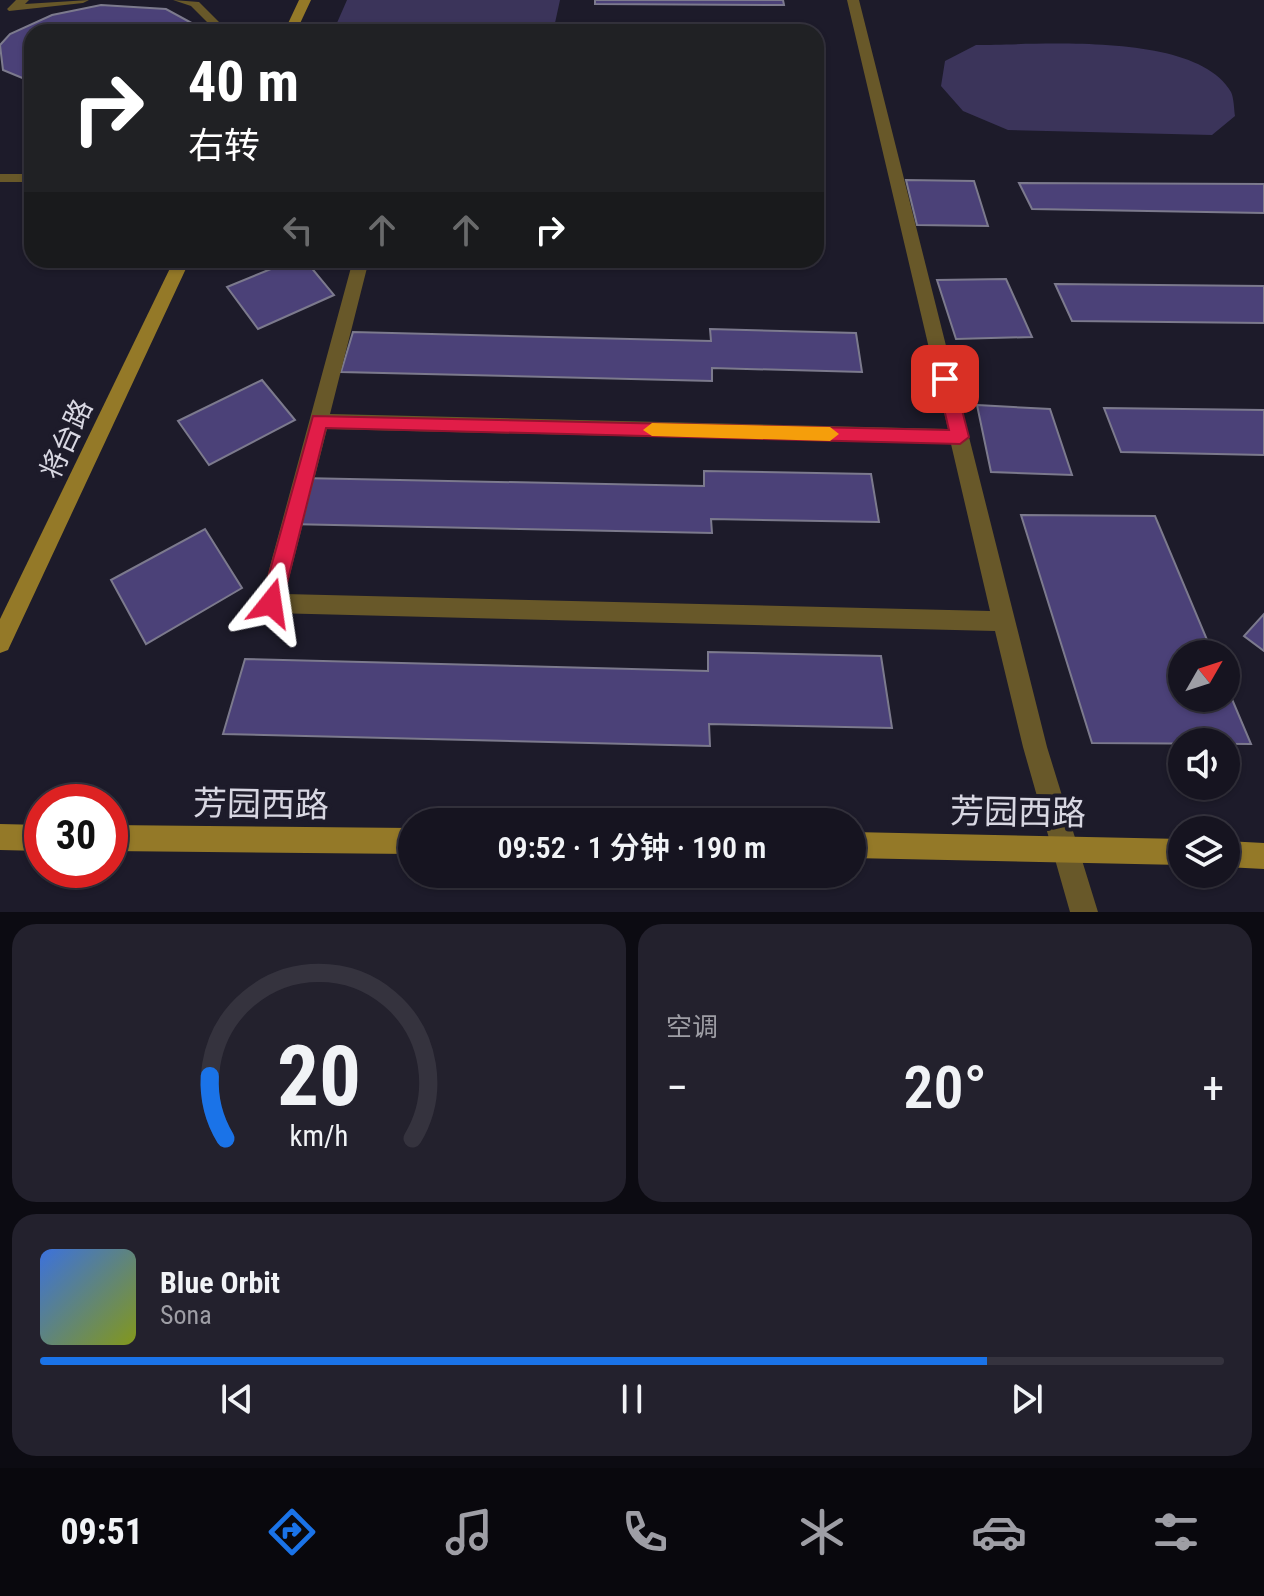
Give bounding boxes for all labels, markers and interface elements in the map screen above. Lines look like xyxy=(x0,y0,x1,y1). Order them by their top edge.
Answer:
text: 40 m xyxy=(188,49,299,115)
icon: right xyxy=(56,56,160,160)
text: 右转 xyxy=(188,125,260,167)
icon: left xyxy=(276,208,320,252)
icon: ahead xyxy=(360,208,404,252)
icon: ahead xyxy=(444,208,488,252)
icon: right xyxy=(528,208,572,252)
pin xyxy=(911,345,979,413)
icon: arrive xyxy=(923,357,967,401)
street label: 将台路 xyxy=(34,394,99,484)
position arrow xyxy=(229,561,313,645)
north arrow xyxy=(1168,640,1240,712)
map controls xyxy=(1168,640,1240,888)
button: sound xyxy=(1168,728,1240,800)
street label: 芳园西路 xyxy=(193,783,329,825)
speed limit sign: 30 xyxy=(24,784,128,888)
street label: 芳园西路 xyxy=(950,791,1086,833)
button: layers xyxy=(1168,816,1240,888)
text: 09:52 · 1 分钟 · 190 m xyxy=(498,830,766,865)
text: 空调 xyxy=(666,1012,718,1042)
text: 20 xyxy=(277,1028,361,1125)
text: 20° xyxy=(903,1052,987,1123)
text: − xyxy=(666,1062,688,1114)
text: + xyxy=(1202,1062,1224,1114)
text: km/h xyxy=(290,1119,348,1153)
text: Blue Orbit xyxy=(160,1265,280,1300)
text: Sona xyxy=(160,1300,212,1330)
icon: previous xyxy=(215,1377,259,1421)
icon: pause xyxy=(610,1377,654,1421)
icon: next xyxy=(1005,1377,1049,1421)
icon: directions xyxy=(264,1504,320,1560)
icon: music xyxy=(441,1504,497,1560)
icon: phone xyxy=(617,1504,673,1560)
icon: climate xyxy=(794,1504,850,1560)
icon: car xyxy=(971,1504,1027,1560)
icon: filters xyxy=(1148,1504,1204,1560)
text: 09:51 xyxy=(60,1511,143,1553)

